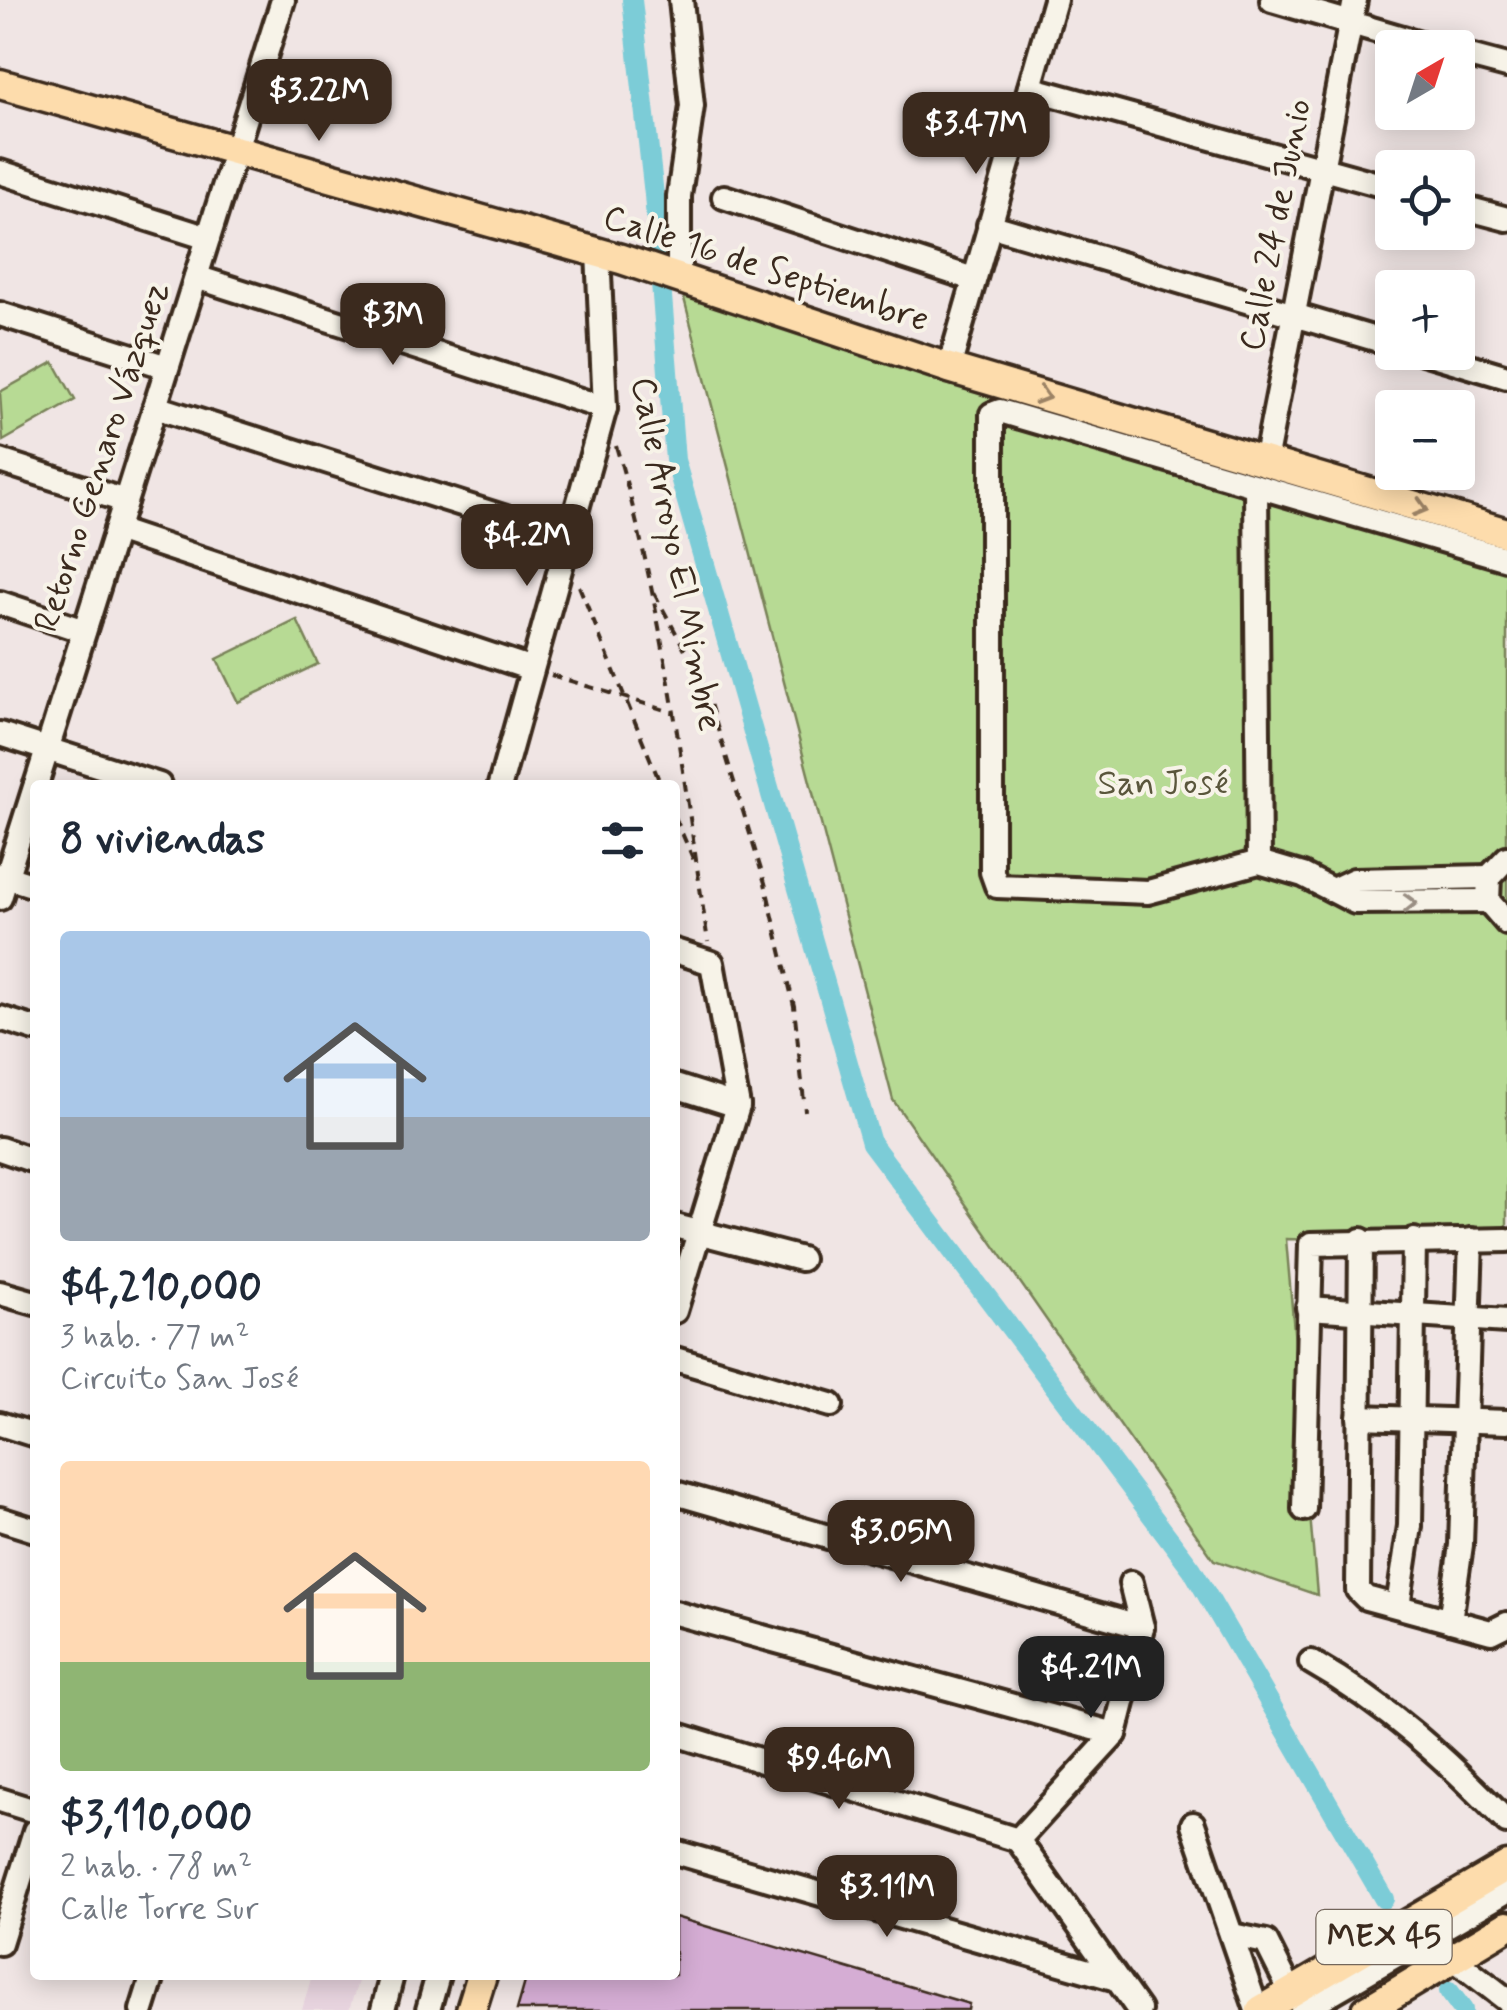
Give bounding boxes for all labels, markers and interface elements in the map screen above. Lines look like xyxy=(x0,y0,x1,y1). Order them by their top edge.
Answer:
north arrow xyxy=(1375,30,1475,130)
map controls xyxy=(1375,30,1475,490)
pin: $3.22M xyxy=(238,59,400,144)
text: $3.22M xyxy=(269,70,369,112)
pin: $3.47M xyxy=(895,92,1057,177)
street label: Calle 24 de Junio xyxy=(1229,95,1323,355)
text: $3.47M xyxy=(925,103,1027,145)
button: locate xyxy=(1375,150,1475,250)
street label: Calle 16 de Septiembre xyxy=(597,195,935,343)
button: + xyxy=(1375,270,1475,370)
street label: Retorno Genaro Vázquez xyxy=(24,276,180,638)
pin: $3M xyxy=(345,283,441,368)
text: $3M xyxy=(362,294,424,336)
street label: Calle Arroyo El Mimbre xyxy=(619,373,733,735)
one-way arrow xyxy=(1033,384,1050,405)
button: − xyxy=(1375,390,1475,490)
one-way arrow xyxy=(1412,496,1429,517)
pin: $4.2M xyxy=(457,504,597,589)
text: $4.2M xyxy=(483,515,571,557)
park label: San José xyxy=(1098,761,1228,807)
text: 8 viviendas xyxy=(60,813,265,868)
icon: filters xyxy=(595,813,650,868)
one-way arrow xyxy=(1402,892,1418,913)
icon: home xyxy=(265,996,445,1176)
text: $4,210,000 xyxy=(60,1261,262,1316)
text: 3 hab. · 77 m² xyxy=(60,1316,249,1358)
text: Circuito San José xyxy=(60,1358,299,1400)
pin: $3.05M xyxy=(820,1500,982,1585)
text: $3.05M xyxy=(850,1511,952,1553)
icon: home xyxy=(265,1526,445,1706)
pin: $4.21M xyxy=(1010,1636,1172,1721)
text: $4.21M xyxy=(1040,1647,1142,1689)
pin: $9.46M xyxy=(758,1727,920,1812)
text: $9.46M xyxy=(786,1738,892,1780)
text: $3,110,000 xyxy=(60,1791,253,1846)
text: 2 hab. · 78 m² xyxy=(60,1846,252,1888)
pin: $3.11M xyxy=(806,1855,968,1940)
text: $3.11M xyxy=(839,1866,935,1908)
text: Calle Torre Sur xyxy=(60,1888,258,1930)
road number: MEX 45 xyxy=(1316,1910,1452,1964)

